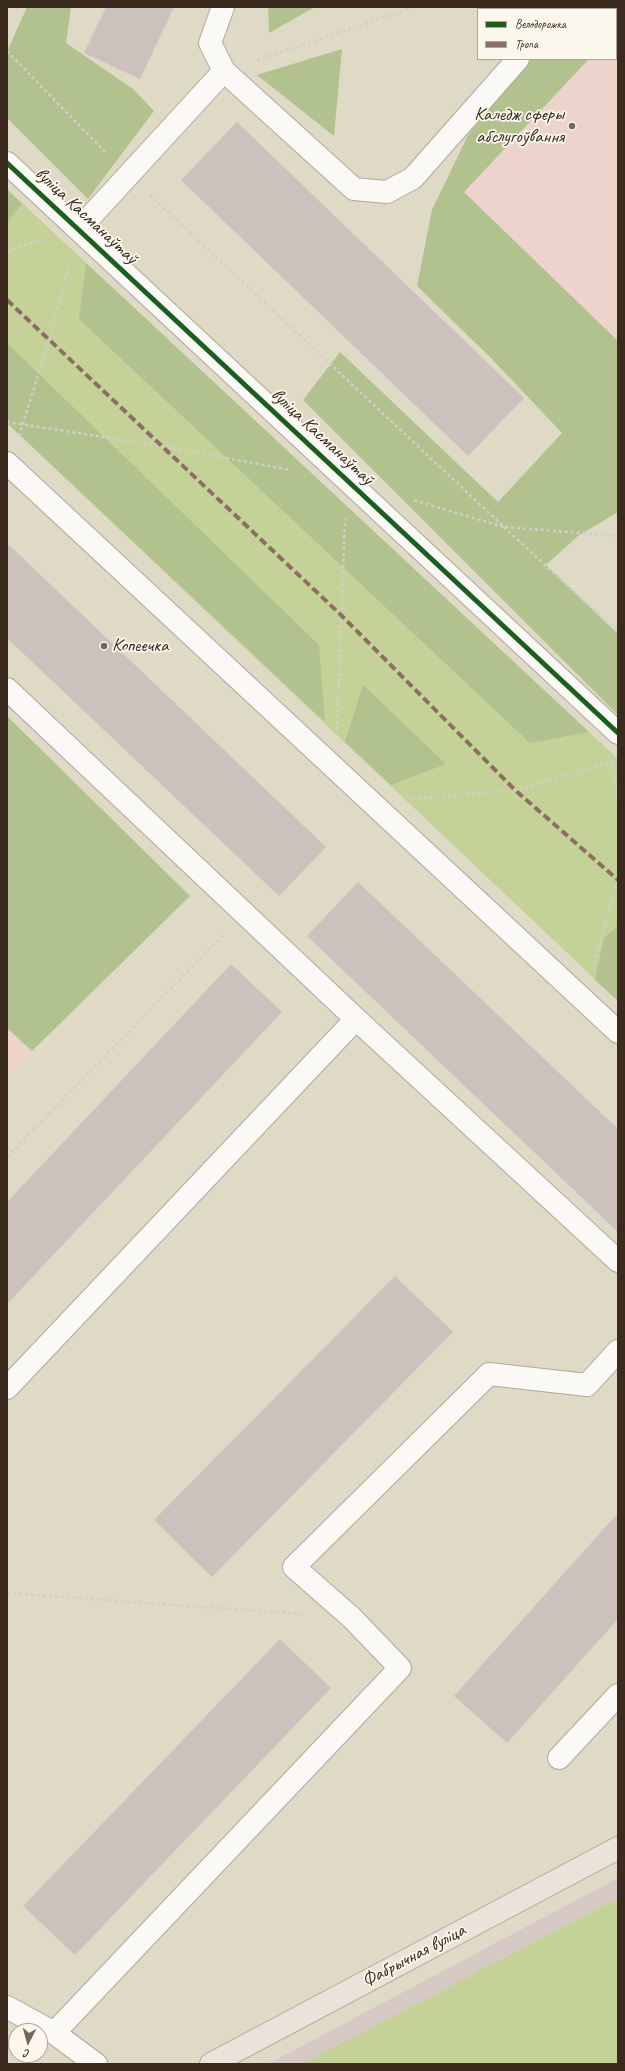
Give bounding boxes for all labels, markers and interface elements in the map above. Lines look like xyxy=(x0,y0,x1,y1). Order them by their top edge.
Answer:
legend xyxy=(477,8,617,60)
text: Велодорожка xyxy=(515,16,566,32)
text: Тропа xyxy=(515,36,538,52)
place label: Каледж сферы абслугоўвання xyxy=(474,104,564,148)
marker: Каледж сферы абслугоўвання xyxy=(567,121,577,131)
street label: вуліца Касманаўтаў xyxy=(30,163,142,269)
street label: вуліца Касманаўтаў xyxy=(266,384,378,490)
place label: Копеечка xyxy=(112,635,169,657)
marker: Копеечка xyxy=(99,641,109,651)
street label: Фабрычная вуліца xyxy=(358,1919,470,1993)
north arrow xyxy=(8,2023,48,2063)
text: С xyxy=(23,2047,30,2061)

